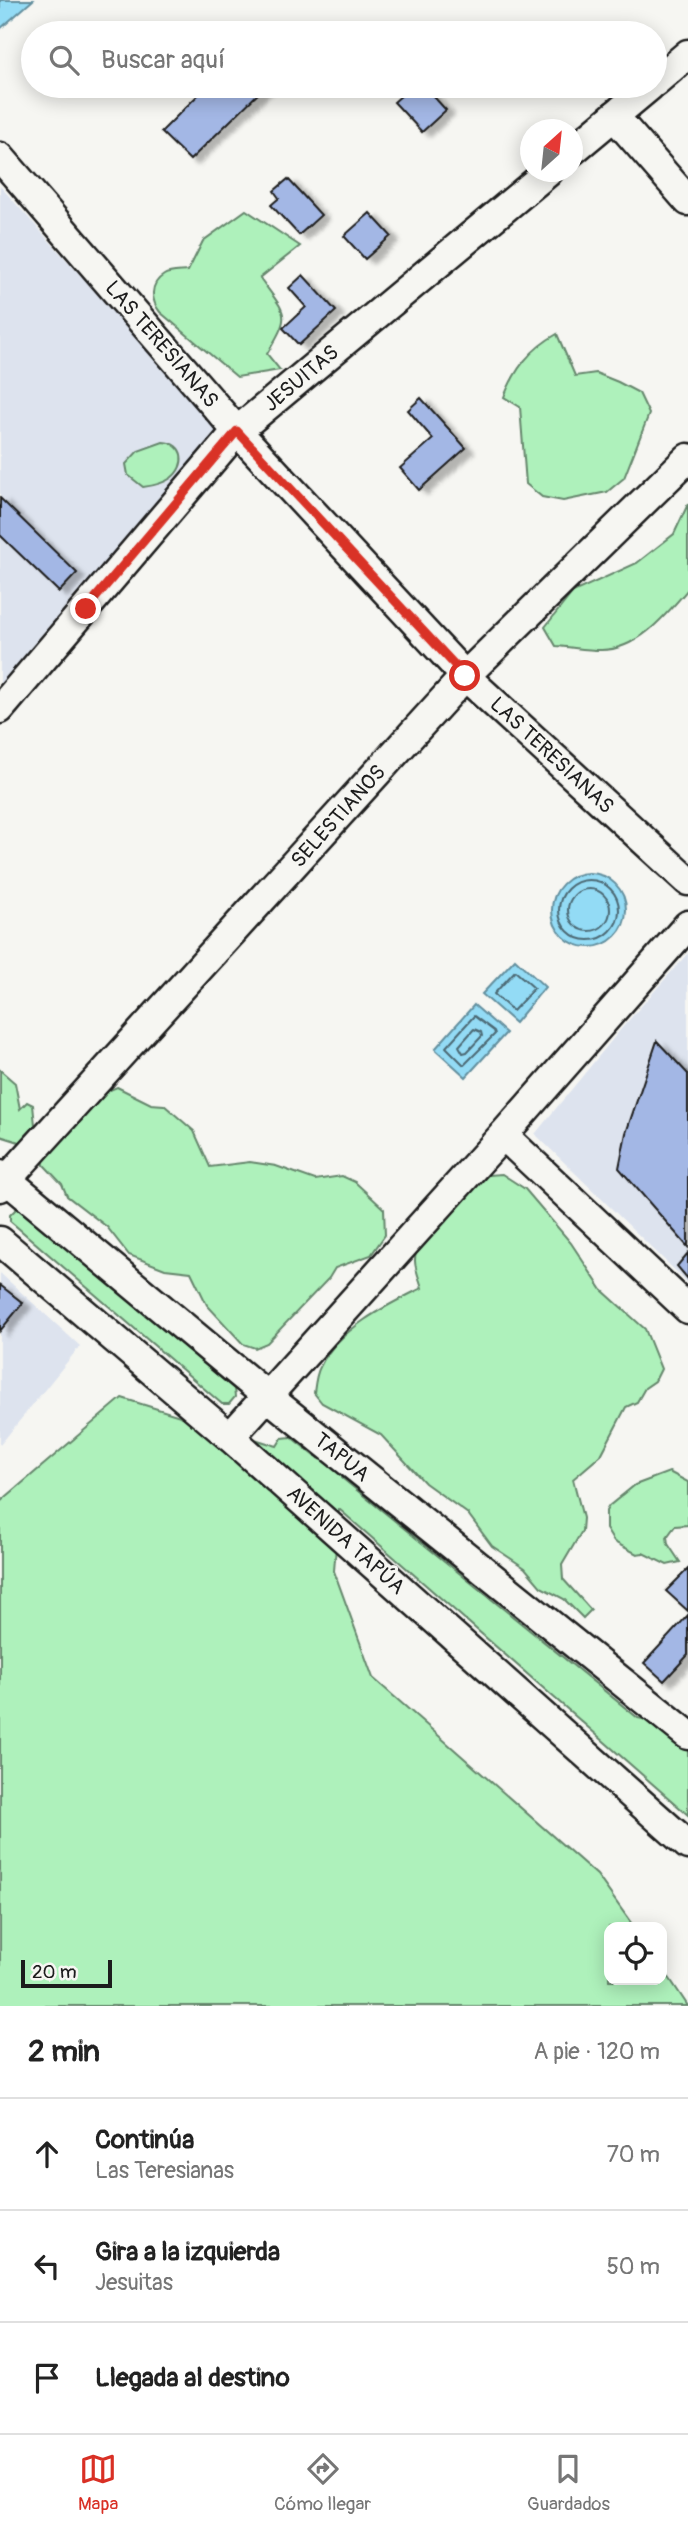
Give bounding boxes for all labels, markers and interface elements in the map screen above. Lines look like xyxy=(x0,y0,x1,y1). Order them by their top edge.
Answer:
search box xyxy=(21,21,667,98)
icon: search xyxy=(45,41,83,79)
text: Buscar aquí xyxy=(101,44,225,76)
north arrow xyxy=(520,119,583,182)
street label: LAS TERESIANAS xyxy=(99,275,224,413)
street label: JESUITAS xyxy=(258,339,344,418)
route end xyxy=(70,593,101,624)
route start xyxy=(449,660,480,691)
street label: LAS TERESIANAS xyxy=(484,691,619,820)
street label: SELESTIANOS xyxy=(285,759,392,873)
street label: TAPUA xyxy=(308,1427,375,1488)
street label: AVENIDA TAPÚA xyxy=(281,1480,410,1601)
map controls xyxy=(604,1922,667,1985)
button: locate xyxy=(604,1922,667,1985)
scale bar xyxy=(21,1957,112,1989)
text: 20 m xyxy=(32,1960,77,1984)
text: 2 min xyxy=(28,2033,100,2070)
text: A pie · 120 m xyxy=(533,2037,660,2066)
text: Continúa xyxy=(95,2124,194,2156)
icon: ahead xyxy=(28,2135,66,2173)
text: 70 m xyxy=(607,2140,660,2169)
text: Las Teresianas xyxy=(95,2156,234,2185)
text: Gira a la izquierda xyxy=(95,2236,280,2268)
icon: left xyxy=(28,2247,66,2285)
text: 50 m xyxy=(606,2252,660,2281)
text: Jesuitas xyxy=(95,2268,173,2297)
icon: arrive xyxy=(28,2359,66,2397)
text: Llegada al destino xyxy=(95,2362,290,2394)
tab: Mapa xyxy=(78,2450,118,2516)
tab: Cómo llegar xyxy=(274,2450,371,2516)
tab: Guardados xyxy=(527,2450,610,2516)

